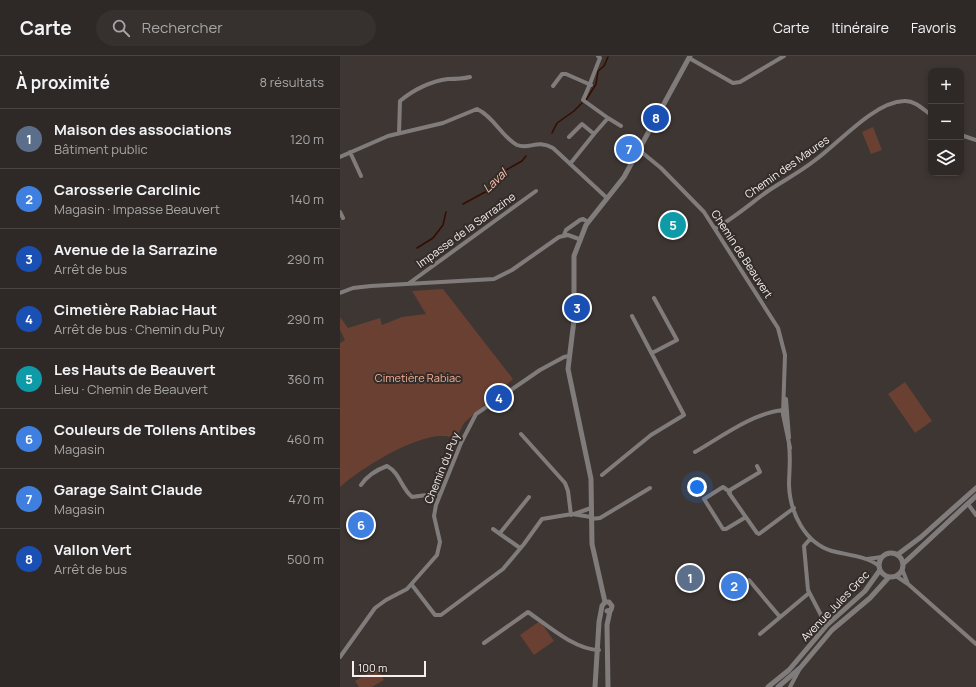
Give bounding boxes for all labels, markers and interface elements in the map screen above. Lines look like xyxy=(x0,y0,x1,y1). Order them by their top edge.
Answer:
search box xyxy=(96,10,376,46)
text: Carte xyxy=(20,15,72,41)
icon: search xyxy=(110,17,132,39)
text: Rechercher xyxy=(142,17,223,38)
text: Carte xyxy=(773,18,809,37)
text: Itinéraire xyxy=(831,18,889,37)
text: Favoris xyxy=(911,18,956,37)
map controls xyxy=(928,68,964,176)
button: + xyxy=(928,68,964,104)
text: À proximité xyxy=(16,71,110,94)
text: 8 résultats xyxy=(260,73,324,91)
pin: 8 xyxy=(643,103,669,133)
button: − xyxy=(928,104,964,140)
text: Maison des associations xyxy=(54,119,232,140)
text: 1 xyxy=(26,130,32,148)
text: 120 m xyxy=(290,130,324,148)
street label: Chemin des Maures xyxy=(741,132,832,201)
pin: 7 xyxy=(616,134,642,164)
text: Bâtiment public xyxy=(54,140,148,158)
button: layers xyxy=(928,140,964,176)
water label: Laval xyxy=(479,163,512,196)
text: Carosserie Carclinic xyxy=(54,179,201,200)
street label: Impasse de la Sarrazine xyxy=(413,188,519,271)
text: 2 xyxy=(25,190,33,208)
text: 140 m xyxy=(290,190,324,208)
text: Magasin · Impasse Beauvert xyxy=(54,200,220,218)
street label: Chemin de Beauvert xyxy=(708,207,777,301)
pin: 5 xyxy=(660,210,686,240)
text: Avenue de la Sarrazine xyxy=(54,239,218,260)
text: 3 xyxy=(25,250,33,268)
text: 290 m xyxy=(287,250,324,268)
text: Arrêt de bus xyxy=(54,260,127,278)
pin: 3 xyxy=(564,293,590,323)
text: Cimetière Rabiac Haut xyxy=(54,299,217,320)
text: 4 xyxy=(25,310,33,328)
text: 290 m xyxy=(287,310,324,328)
text: Arrêt de bus · Chemin du Puy xyxy=(54,320,225,338)
text: Les Hauts de Beauvert xyxy=(54,359,216,380)
text: 5 xyxy=(25,370,33,388)
text: 360 m xyxy=(287,370,324,388)
park label: Cimetière Rabiac xyxy=(375,370,461,385)
text: Lieu · Chemin de Beauvert xyxy=(54,380,208,398)
pin: 4 xyxy=(486,383,512,413)
text: Couleurs de Tollens Antibes xyxy=(54,419,256,440)
text: 6 xyxy=(25,430,33,448)
text: 460 m xyxy=(287,430,324,448)
street label: Chemin du Puy xyxy=(420,430,463,506)
text: Magasin xyxy=(54,440,105,458)
your location xyxy=(687,477,707,497)
text: Garage Saint Claude xyxy=(54,479,203,500)
text: 7 xyxy=(26,490,32,508)
text: 470 m xyxy=(288,490,324,508)
text: Magasin xyxy=(54,500,105,518)
pin: 6 xyxy=(348,510,374,540)
text: Vallon Vert xyxy=(54,539,132,560)
text: 8 xyxy=(25,550,33,568)
text: 500 m xyxy=(287,550,324,568)
text: Arrêt de bus xyxy=(54,560,127,578)
pin: 1 xyxy=(677,563,703,593)
street label: Avenue Jules Grec xyxy=(797,567,872,644)
pin: 2 xyxy=(721,571,747,601)
scale bar xyxy=(352,659,426,678)
text: 100 m xyxy=(358,660,387,675)

